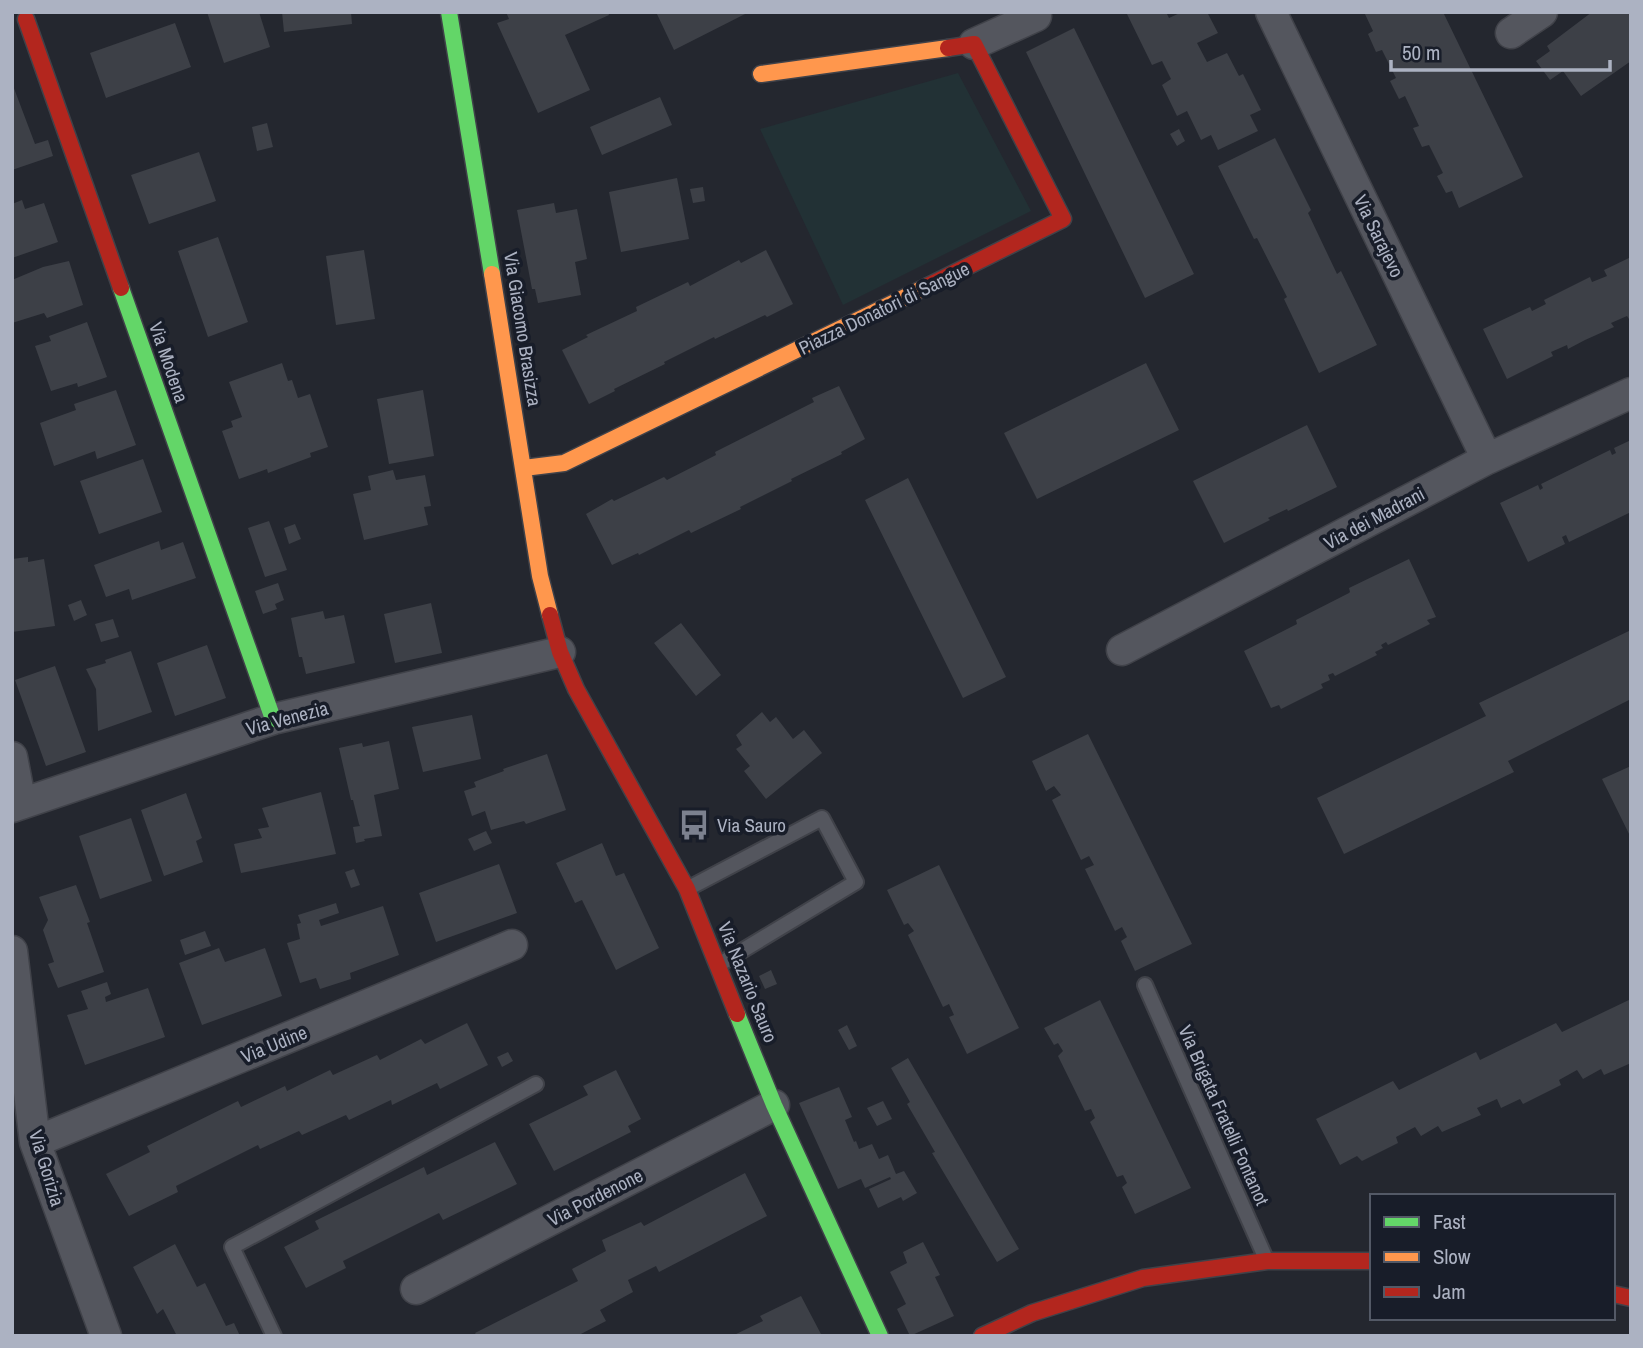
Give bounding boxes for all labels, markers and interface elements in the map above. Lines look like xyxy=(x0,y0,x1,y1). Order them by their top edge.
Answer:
scale bar xyxy=(1391,28,1610,72)
text: 50 m xyxy=(1402,38,1440,67)
street label: Via Sarajevo xyxy=(1348,190,1410,282)
street label: Via Giacomo Brasizza xyxy=(498,250,548,408)
street label: Piazza Donatori di Sangue xyxy=(794,255,974,361)
street label: Via Modena xyxy=(143,318,195,406)
street label: Via dei Madrani xyxy=(1319,481,1429,555)
street label: Via Venezia xyxy=(243,695,331,741)
bus stop icon: Via Sauro xyxy=(677,808,711,842)
place label: Via Sauro xyxy=(717,812,786,838)
street label: Via Nazario Sauro xyxy=(712,918,784,1046)
street label: Via Udine xyxy=(237,1019,311,1069)
street label: Via Brigata Fratelli Fontanot xyxy=(1173,1021,1276,1210)
street label: Via Gorizia xyxy=(23,1127,71,1210)
street label: Via Pordenone xyxy=(543,1162,647,1232)
legend xyxy=(1370,1194,1615,1320)
text: Fast xyxy=(1433,1207,1466,1236)
text: Slow xyxy=(1433,1242,1471,1271)
text: Jam xyxy=(1433,1277,1466,1306)

